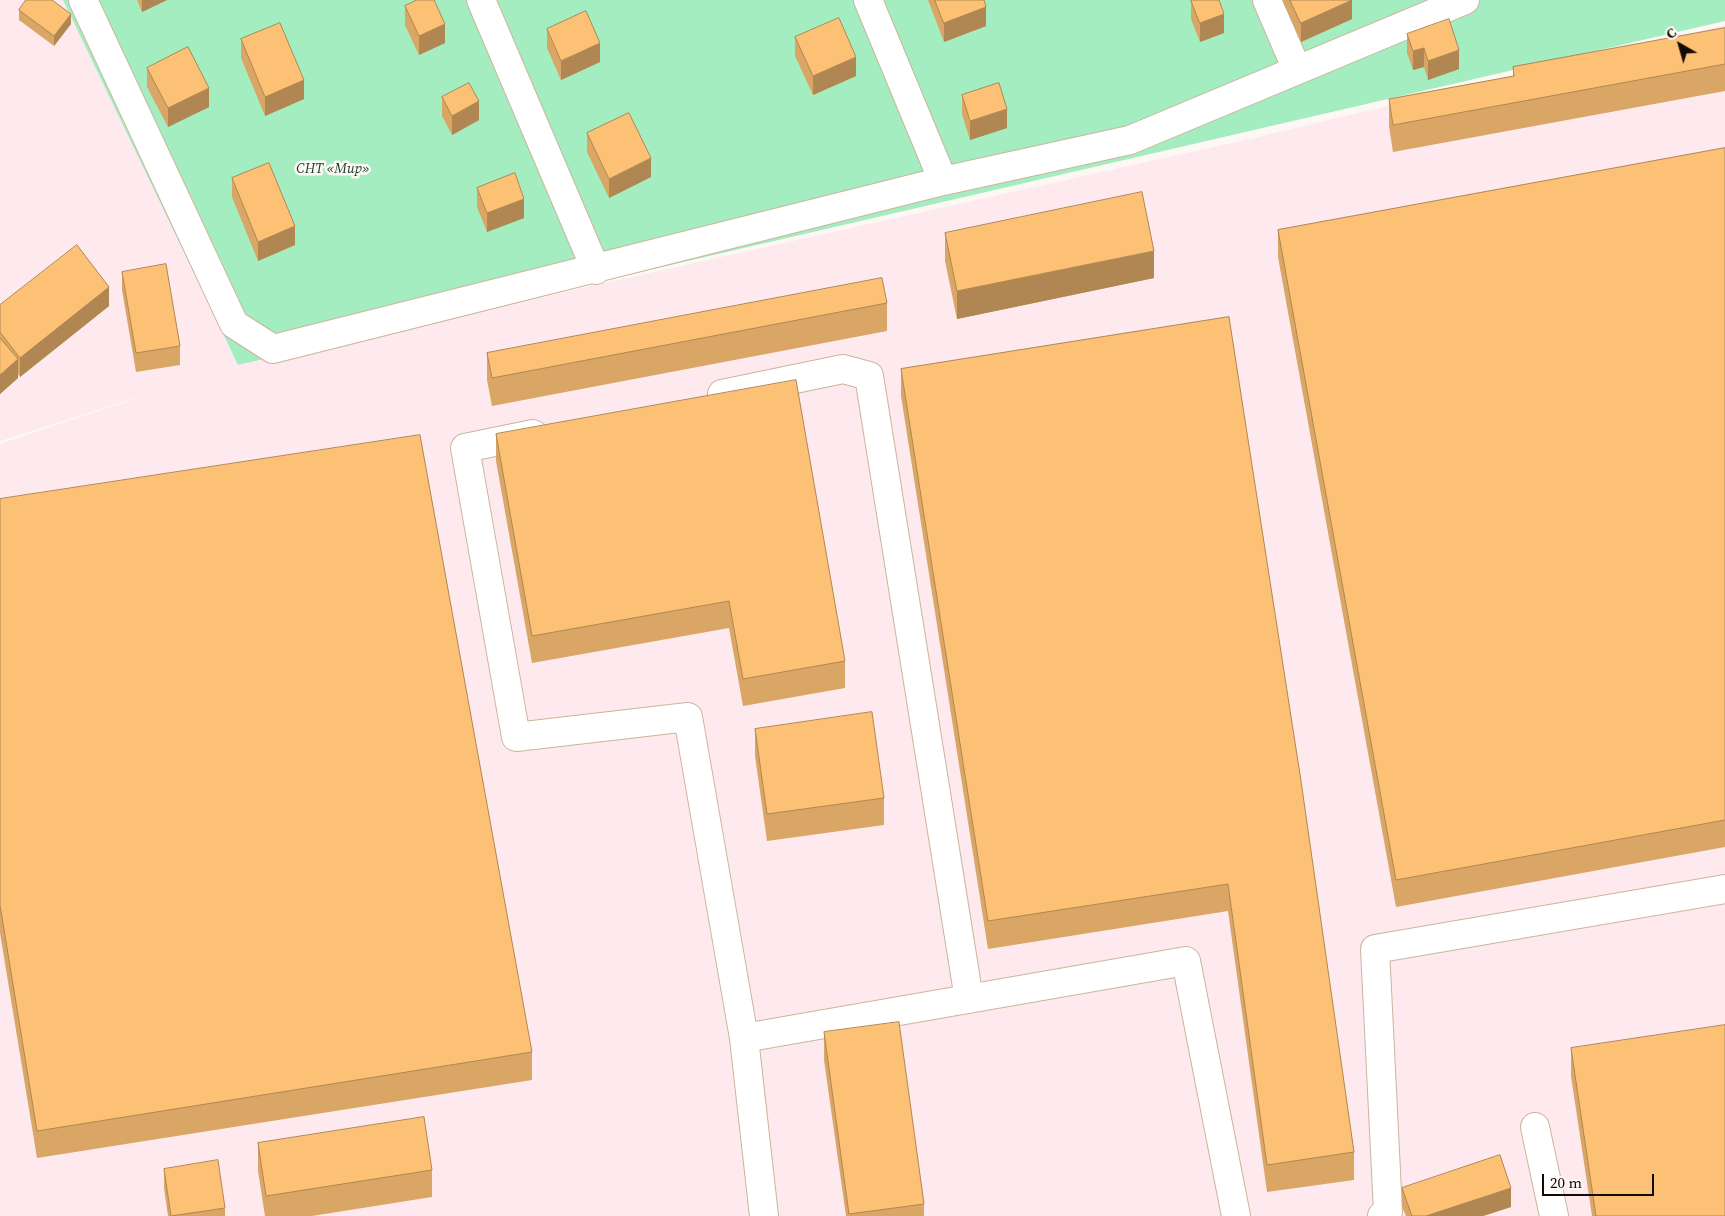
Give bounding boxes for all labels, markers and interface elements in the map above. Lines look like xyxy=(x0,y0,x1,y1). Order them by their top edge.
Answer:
north arrow xyxy=(1655,20,1705,70)
text: С xyxy=(1661,23,1680,44)
park label: СНТ «Мир» xyxy=(296,161,370,177)
scale bar xyxy=(1545,1164,1658,1196)
text: 20 m xyxy=(1550,1172,1582,1193)

